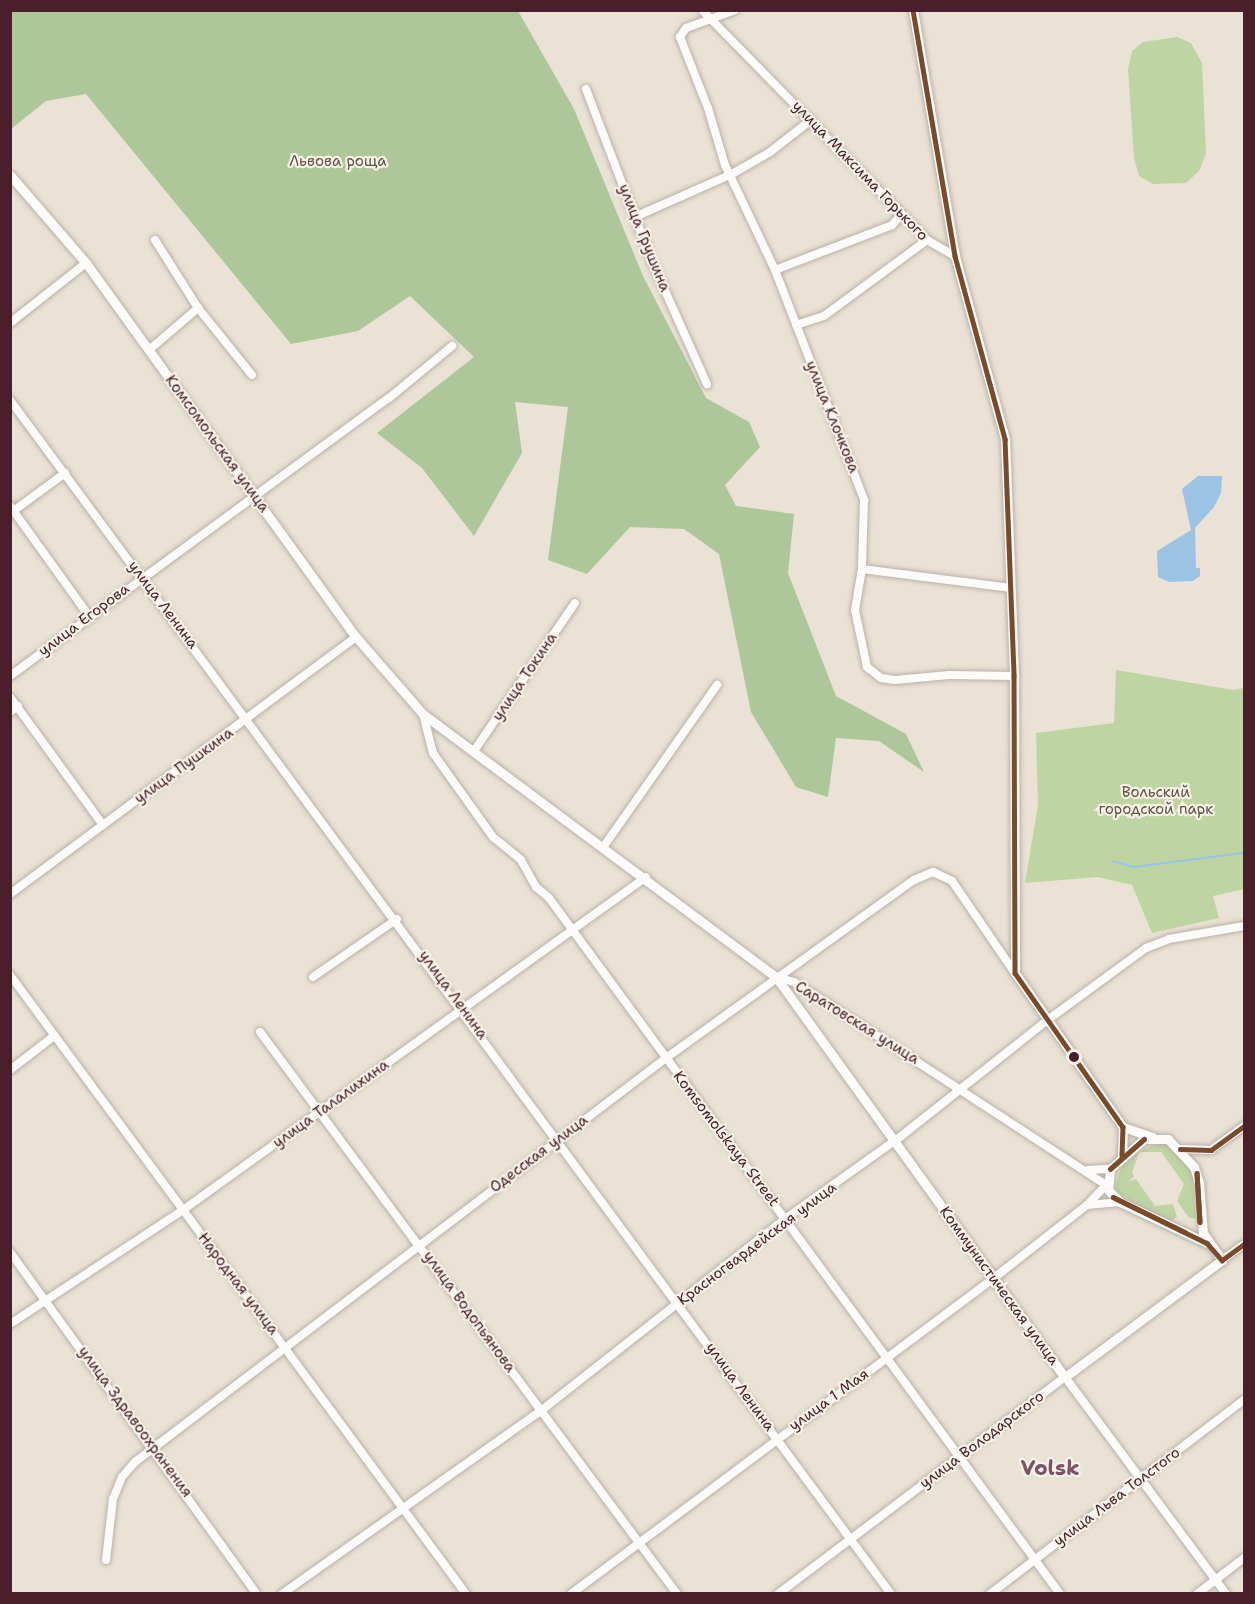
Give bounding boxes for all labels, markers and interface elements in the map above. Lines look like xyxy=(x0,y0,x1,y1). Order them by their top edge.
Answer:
street label: улица Максима Горького xyxy=(788,97,932,245)
park label: Львова роща xyxy=(289,153,387,171)
street label: улица Грушина xyxy=(614,182,674,294)
street label: улица Клочкова xyxy=(801,358,863,476)
street label: Комсомольская улица xyxy=(161,372,273,516)
street label: улица Ленина xyxy=(124,558,202,652)
street label: улица Егорова xyxy=(35,580,133,660)
street label: улица Токина xyxy=(489,629,561,725)
street label: улица Пушкина xyxy=(131,724,237,808)
park label: Вольский городской парк xyxy=(1099,783,1213,818)
street label: улица Ленина xyxy=(415,947,491,1043)
street label: Саратовская улица xyxy=(792,978,922,1068)
unlabelled marker xyxy=(1068,1051,1080,1063)
street label: улица Талалихина xyxy=(270,1056,392,1152)
street label: Komsomolskaya Street xyxy=(669,1068,783,1210)
street label: Одесская улица xyxy=(486,1111,592,1197)
street label: Красногвардейская улица xyxy=(674,1178,840,1310)
street label: Коммунистическая улица xyxy=(935,1203,1063,1369)
street label: Народная улица xyxy=(194,1229,282,1339)
street label: улица Водопьянова xyxy=(419,1248,519,1376)
street label: улица Ленина xyxy=(702,1339,778,1435)
street label: улица Здравоохранения xyxy=(74,1343,196,1501)
street label: улица 1 Мая xyxy=(786,1365,872,1435)
street label: улица Володарского xyxy=(916,1387,1048,1493)
street label: улица Льва Толстого xyxy=(1050,1444,1184,1550)
district label: Volsk xyxy=(1020,1455,1080,1481)

